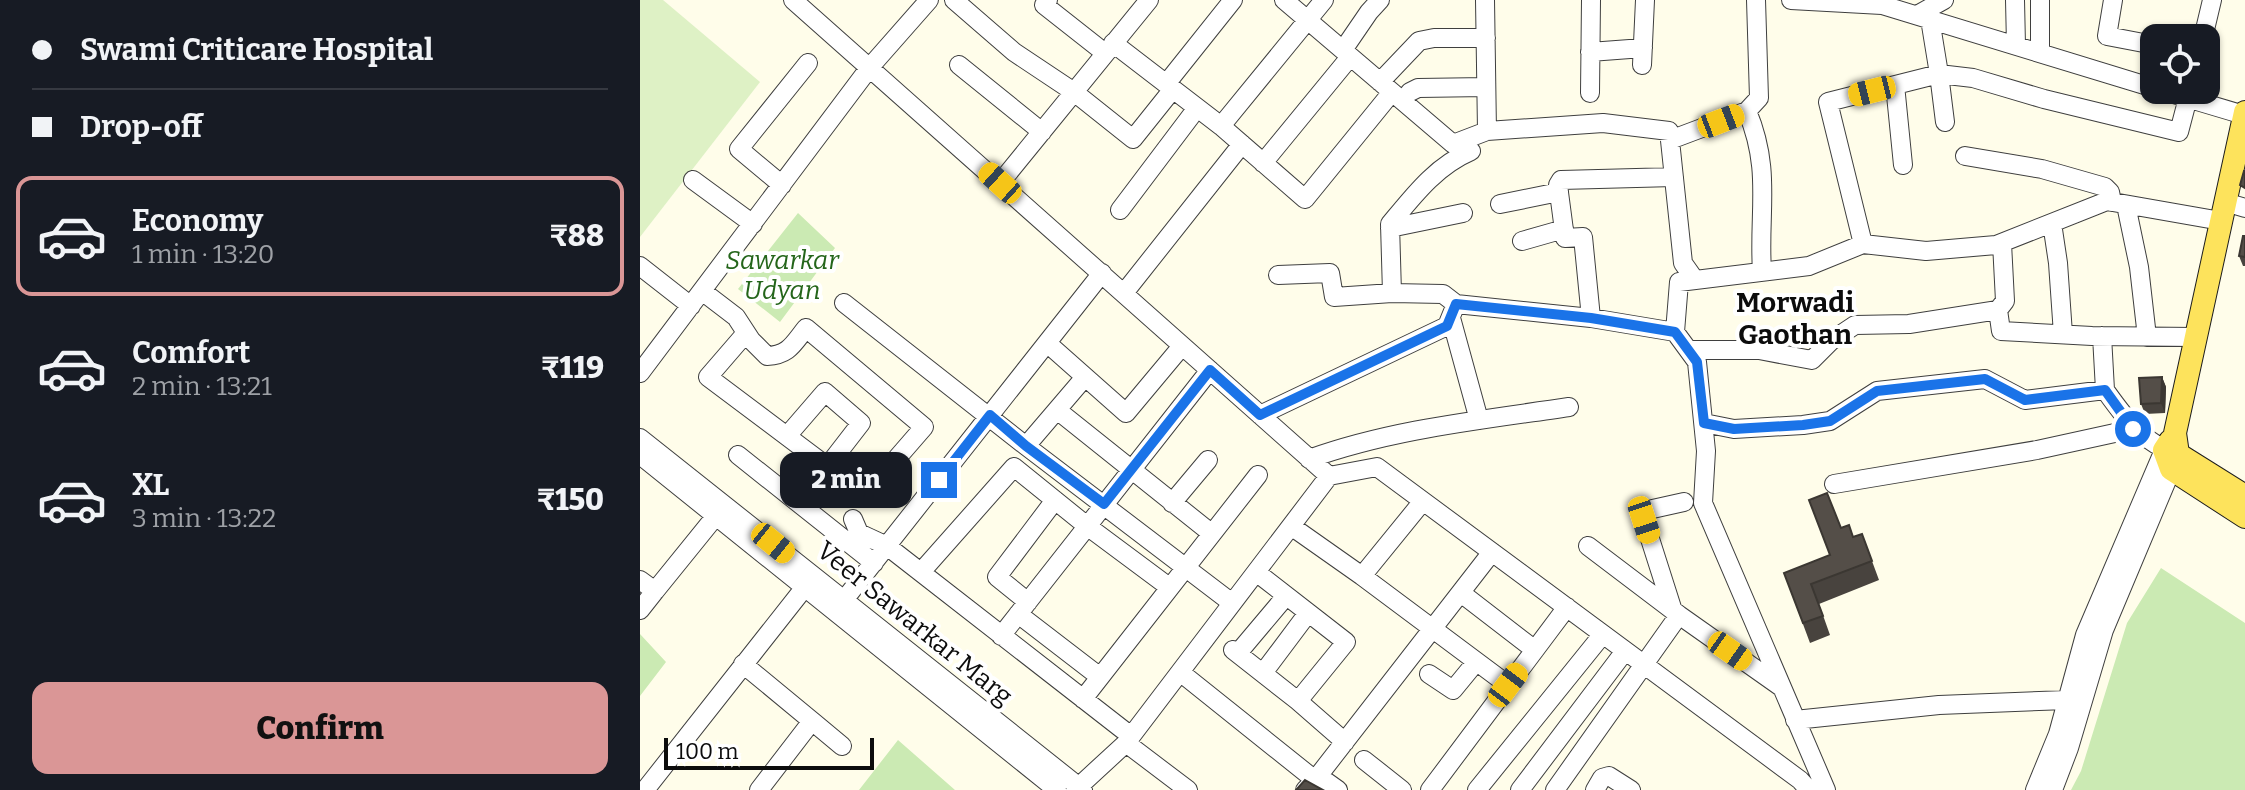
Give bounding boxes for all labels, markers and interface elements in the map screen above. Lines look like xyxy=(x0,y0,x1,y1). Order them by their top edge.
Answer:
map controls xyxy=(2140,24,2220,104)
button: locate xyxy=(2140,24,2220,104)
text: Swami Criticare Hospital xyxy=(80,32,433,68)
car xyxy=(1846,74,1898,108)
car xyxy=(1694,101,1748,141)
text: Drop-off xyxy=(80,109,202,145)
car xyxy=(974,158,1026,208)
icon: car xyxy=(36,200,108,272)
text: Economy xyxy=(132,203,263,239)
text: ₹88 xyxy=(549,218,604,254)
text: 1 min · 13:20 xyxy=(132,239,274,270)
park label: Sawarkar Udyan xyxy=(725,245,840,306)
district label: Morwadi Gaothan xyxy=(1736,286,1854,351)
icon: car xyxy=(36,332,108,404)
text: Comfort xyxy=(132,335,250,371)
text: ₹119 xyxy=(541,350,604,386)
text: 2 min · 13:21 xyxy=(132,371,272,402)
route start xyxy=(2115,411,2151,447)
callout: 2 min xyxy=(779,452,911,508)
route end xyxy=(921,462,957,498)
icon: car xyxy=(36,464,108,536)
text: 2 min xyxy=(811,464,881,495)
text: XL xyxy=(132,467,169,503)
text: ₹150 xyxy=(537,482,604,518)
car xyxy=(1625,493,1663,547)
text: 3 min · 13:22 xyxy=(132,503,276,534)
car xyxy=(747,519,799,567)
street label: Veer Sawarkar Marg xyxy=(811,535,1019,712)
car xyxy=(1703,627,1757,675)
car xyxy=(1484,659,1532,711)
button: Confirm xyxy=(32,682,608,774)
scale bar xyxy=(664,734,874,770)
text: 100 m xyxy=(676,738,739,765)

